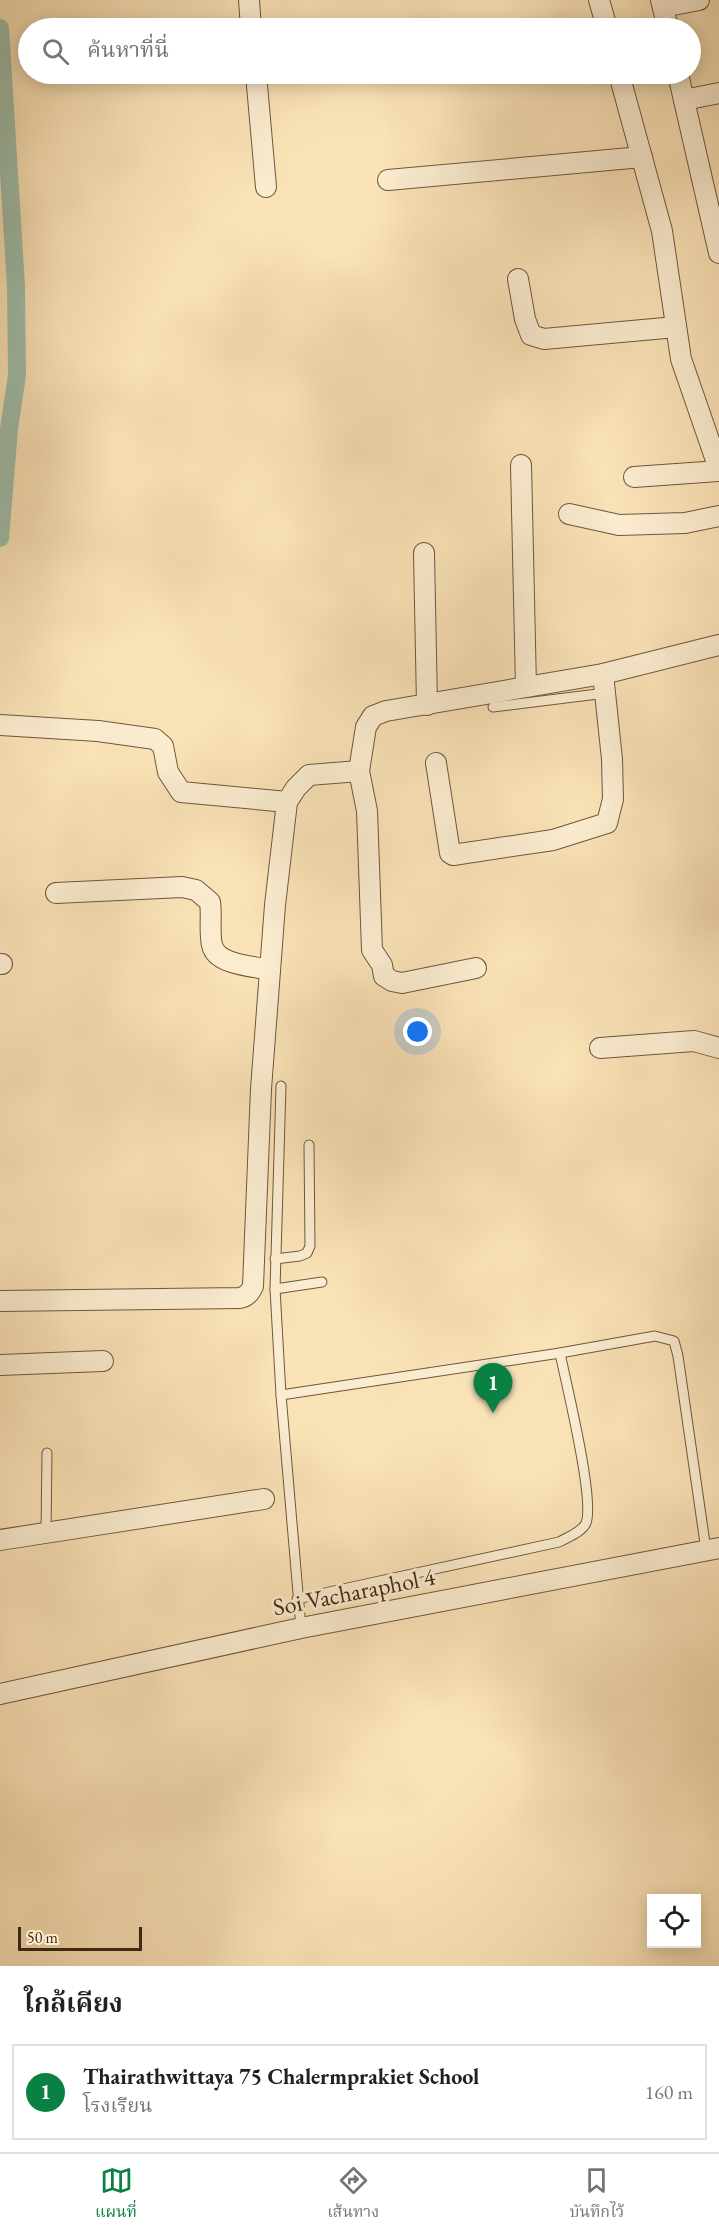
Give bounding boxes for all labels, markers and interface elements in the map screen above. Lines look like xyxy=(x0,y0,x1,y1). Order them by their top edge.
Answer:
search box xyxy=(18,18,701,84)
icon: search xyxy=(39,35,72,68)
text: ค้นหาที่นี่ xyxy=(87,35,169,64)
your location xyxy=(403,1017,432,1046)
pin: 1 xyxy=(474,1364,512,1413)
street label: Soi Vacharaphol 4 xyxy=(270,1561,438,1622)
map controls xyxy=(647,1894,701,1948)
button: locate xyxy=(647,1894,701,1948)
scale bar xyxy=(18,1924,142,1952)
text: 50 m xyxy=(27,1927,58,1948)
text: ใกล้เคียง xyxy=(24,1986,123,2020)
text: Thairathwittaya 75 Chalermprakiet School xyxy=(83,2062,479,2091)
text: 1 xyxy=(40,2079,51,2105)
text: 160 m xyxy=(645,2079,693,2105)
text: โรงเรียน xyxy=(83,2092,152,2118)
tab: แผนที่ xyxy=(95,2164,137,2226)
tab: เส้นทาง xyxy=(327,2164,379,2226)
tab: บันทึกไว้ xyxy=(569,2164,624,2226)

